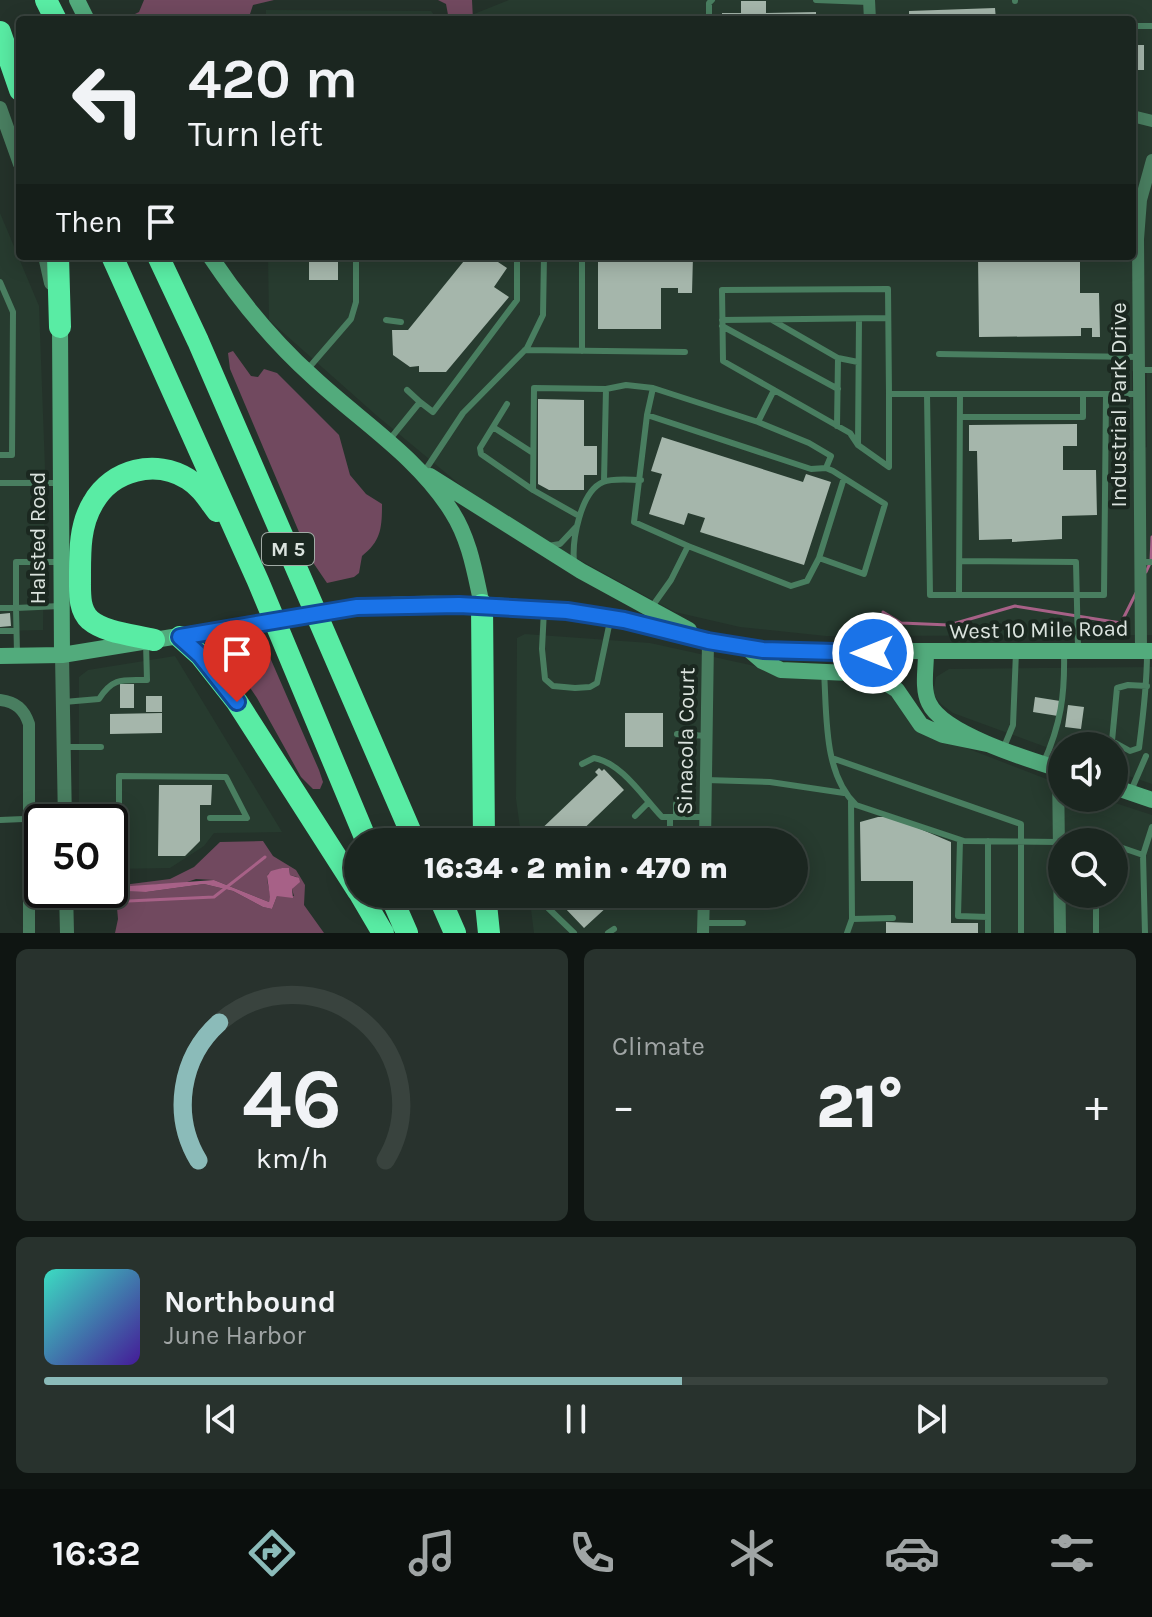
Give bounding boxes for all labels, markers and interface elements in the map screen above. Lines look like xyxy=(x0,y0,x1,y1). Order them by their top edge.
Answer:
text: 420 m xyxy=(188,46,358,111)
icon: left xyxy=(56,48,160,152)
text: Turn left xyxy=(188,113,323,155)
icon: arrive xyxy=(139,200,183,244)
text: Then xyxy=(56,204,123,240)
street label: Industrial Park Drive xyxy=(1106,303,1132,507)
street label: Halsted Road xyxy=(25,471,51,605)
road number: M 5 xyxy=(262,533,314,565)
position arrow xyxy=(831,611,915,695)
street label: West 10 Mile Road xyxy=(949,615,1129,645)
pin xyxy=(203,620,271,702)
icon: arrive xyxy=(215,632,259,676)
street label: Sinacola Court xyxy=(672,667,700,815)
map controls xyxy=(1048,732,1128,908)
button: sound xyxy=(1048,732,1128,812)
speed limit sign: 50 xyxy=(24,804,128,908)
button: search xyxy=(1048,828,1128,908)
text: 16:34 · 2 min · 470 m xyxy=(424,850,728,886)
text: Climate xyxy=(612,1031,705,1062)
text: 46 xyxy=(242,1051,342,1148)
text: 21° xyxy=(816,1072,904,1142)
text: − xyxy=(612,1081,635,1132)
text: + xyxy=(1085,1081,1108,1132)
text: km/h xyxy=(256,1142,328,1175)
text: Northbound xyxy=(164,1284,336,1320)
text: June Harbor xyxy=(164,1320,306,1351)
icon: previous xyxy=(199,1397,243,1441)
icon: pause xyxy=(554,1397,598,1441)
icon: next xyxy=(909,1397,953,1441)
icon: directions xyxy=(244,1525,300,1581)
icon: music xyxy=(404,1525,460,1581)
icon: phone xyxy=(564,1525,620,1581)
icon: climate xyxy=(724,1525,780,1581)
icon: car xyxy=(884,1525,940,1581)
icon: filters xyxy=(1044,1525,1100,1581)
text: 16:32 xyxy=(52,1532,141,1574)

